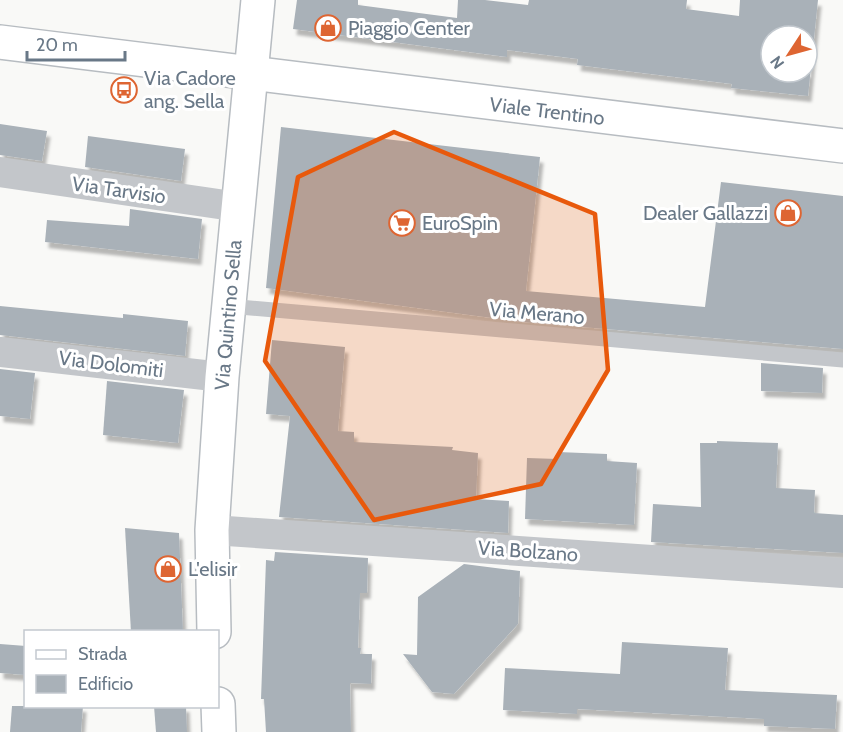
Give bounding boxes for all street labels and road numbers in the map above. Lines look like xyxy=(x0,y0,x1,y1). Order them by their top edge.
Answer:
street label: Viale Trentino xyxy=(488,92,606,130)
street label: Via Tarvisio xyxy=(71,172,167,208)
street label: Via Quintino Sella xyxy=(209,238,247,391)
street label: Via Merano xyxy=(488,297,586,329)
street label: Via Dolomiti xyxy=(57,346,165,382)
street label: Via Bolzano xyxy=(477,536,579,566)

